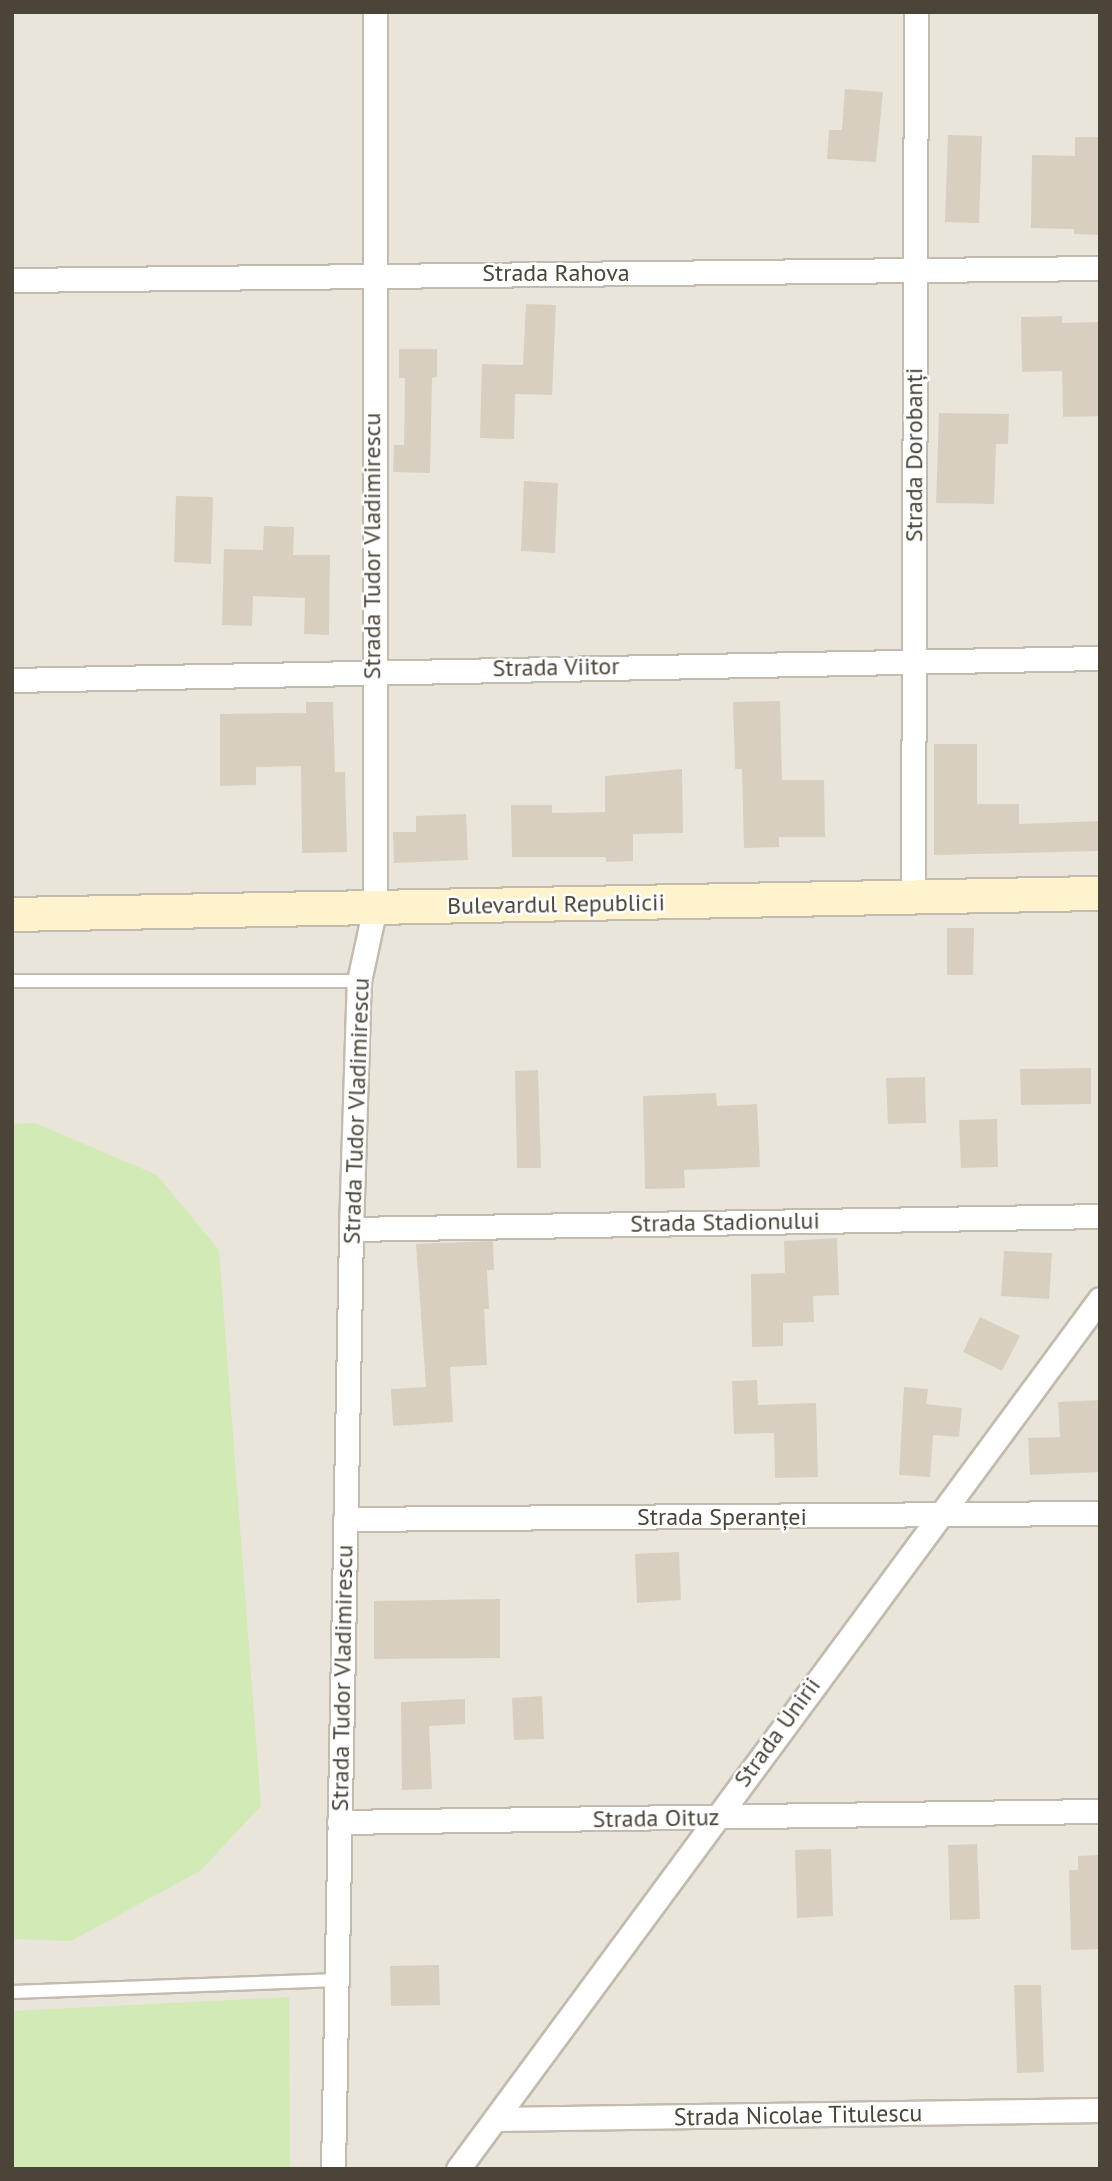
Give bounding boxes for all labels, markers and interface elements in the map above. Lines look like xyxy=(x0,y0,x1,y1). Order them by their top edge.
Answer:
street label: Strada Rahova xyxy=(482,259,630,287)
street label: Strada Dorobanți xyxy=(900,368,928,542)
street label: Strada Tudor Vladimirescu xyxy=(358,412,386,680)
street label: Strada Viitor xyxy=(492,651,620,683)
street label: Bulevardul Republicii xyxy=(447,888,665,920)
street label: Strada Tudor Vladimirescu xyxy=(337,976,375,1246)
street label: Strada Stadionului xyxy=(630,1206,820,1238)
street label: Strada Speranței xyxy=(637,1503,807,1531)
street label: Strada Tudor Vladimirescu xyxy=(325,1544,359,1812)
street label: Strada Unirii xyxy=(728,1672,826,1792)
street label: Strada Oituz xyxy=(592,1802,720,1834)
street label: Strada Nicolae Titulescu xyxy=(673,2098,923,2132)

